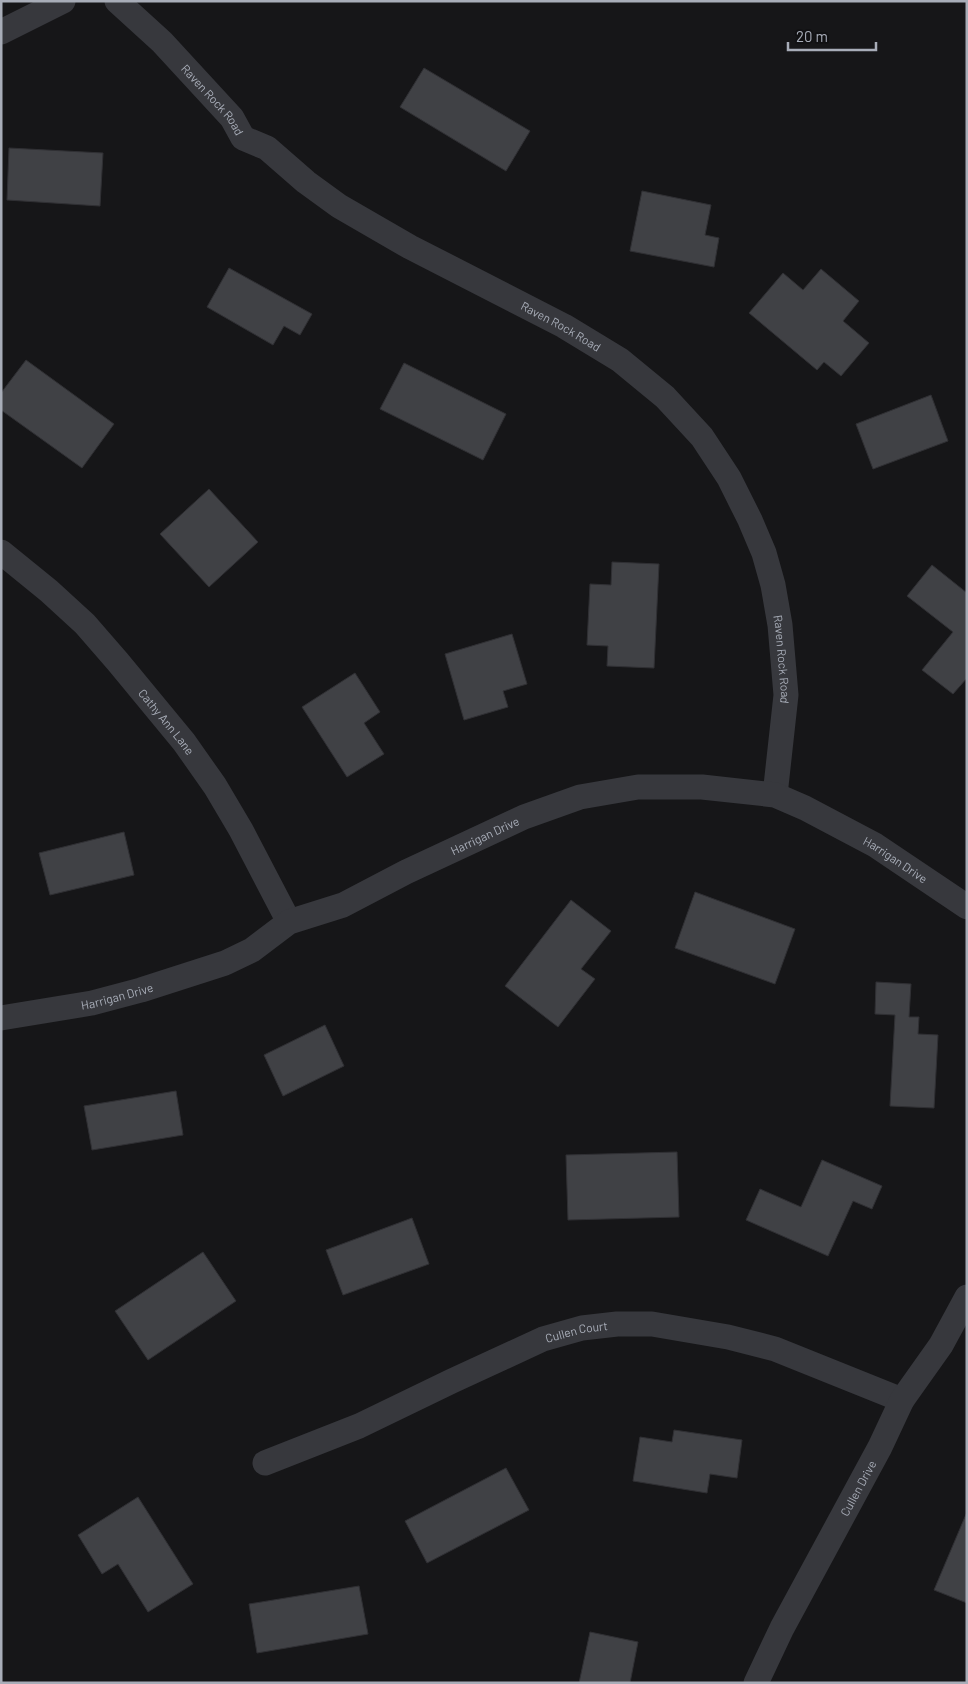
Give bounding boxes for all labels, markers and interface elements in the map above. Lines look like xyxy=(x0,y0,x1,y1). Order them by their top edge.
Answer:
scale bar xyxy=(788,20,876,52)
text: 20 m xyxy=(796,27,828,45)
street label: Raven Rock Road xyxy=(179,61,247,138)
street label: Raven Rock Road xyxy=(519,298,604,354)
street label: Raven Rock Road xyxy=(771,614,793,704)
street label: Cathy Ann Lane xyxy=(136,686,197,757)
street label: Harrigan Drive xyxy=(448,813,521,857)
street label: Harrigan Drive xyxy=(861,833,930,885)
street label: Harrigan Drive xyxy=(80,980,155,1012)
street label: Cullen Court xyxy=(544,1318,608,1345)
street label: Cullen Drive xyxy=(837,1458,879,1518)

